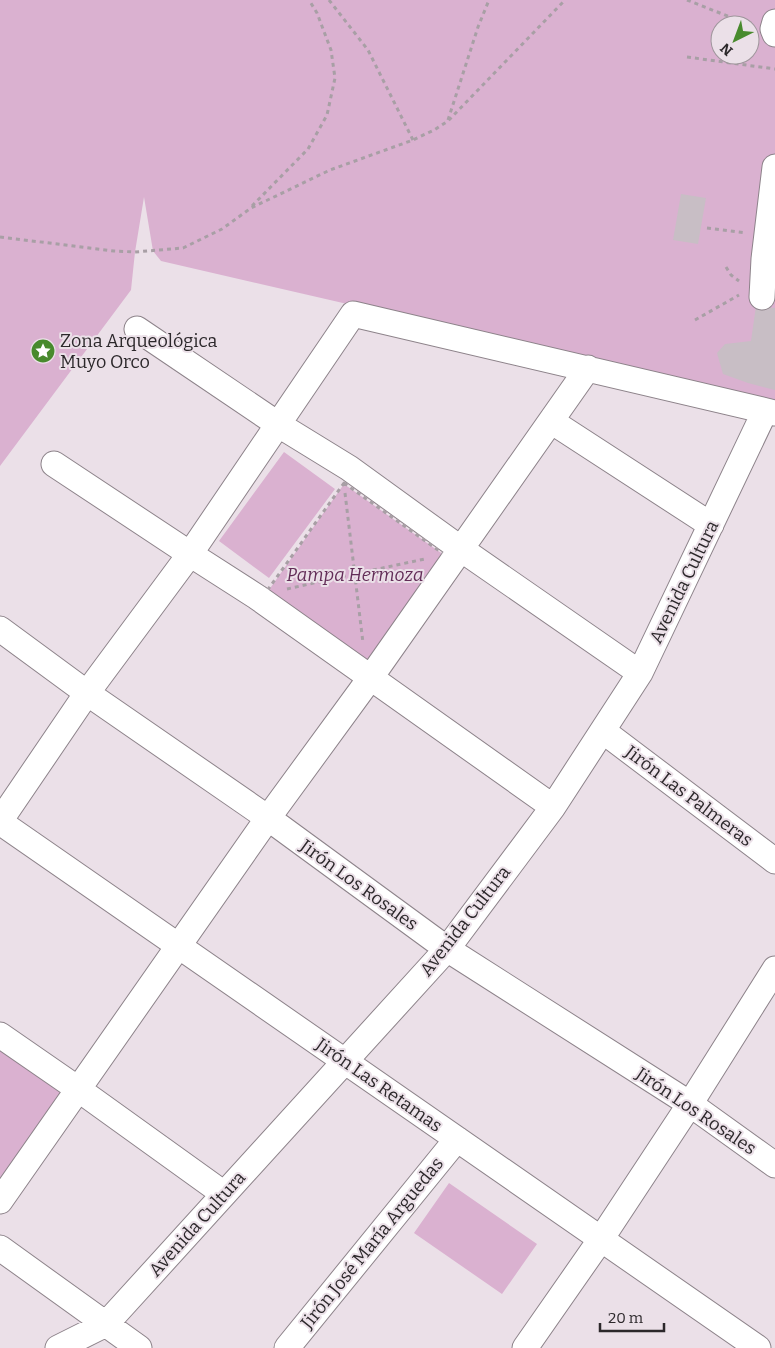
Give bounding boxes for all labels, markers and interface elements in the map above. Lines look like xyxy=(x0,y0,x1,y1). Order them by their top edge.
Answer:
north arrow xyxy=(710,15,760,65)
text: N xyxy=(717,39,736,59)
place label: Zona Arqueológica Muyo Orco xyxy=(60,330,217,373)
place icon: Zona Arqueológica Muyo Orco xyxy=(30,338,56,364)
street label: Avenida Cultura xyxy=(645,517,723,647)
park label: Pampa Hermoza xyxy=(286,564,424,586)
street label: Jirón Las Palmeras xyxy=(620,740,757,851)
street label: Jirón Los Rosales xyxy=(295,834,422,935)
street label: Avenida Cultura xyxy=(415,861,515,981)
street label: Jirón Las Retamas xyxy=(311,1033,446,1137)
street label: Jirón Los Rosales xyxy=(631,1062,760,1159)
street label: Jirón José María Arguedas xyxy=(295,1153,448,1334)
street label: Avenida Cultura xyxy=(144,1167,250,1281)
scale bar xyxy=(600,1300,664,1332)
text: 20 m xyxy=(608,1309,644,1327)

